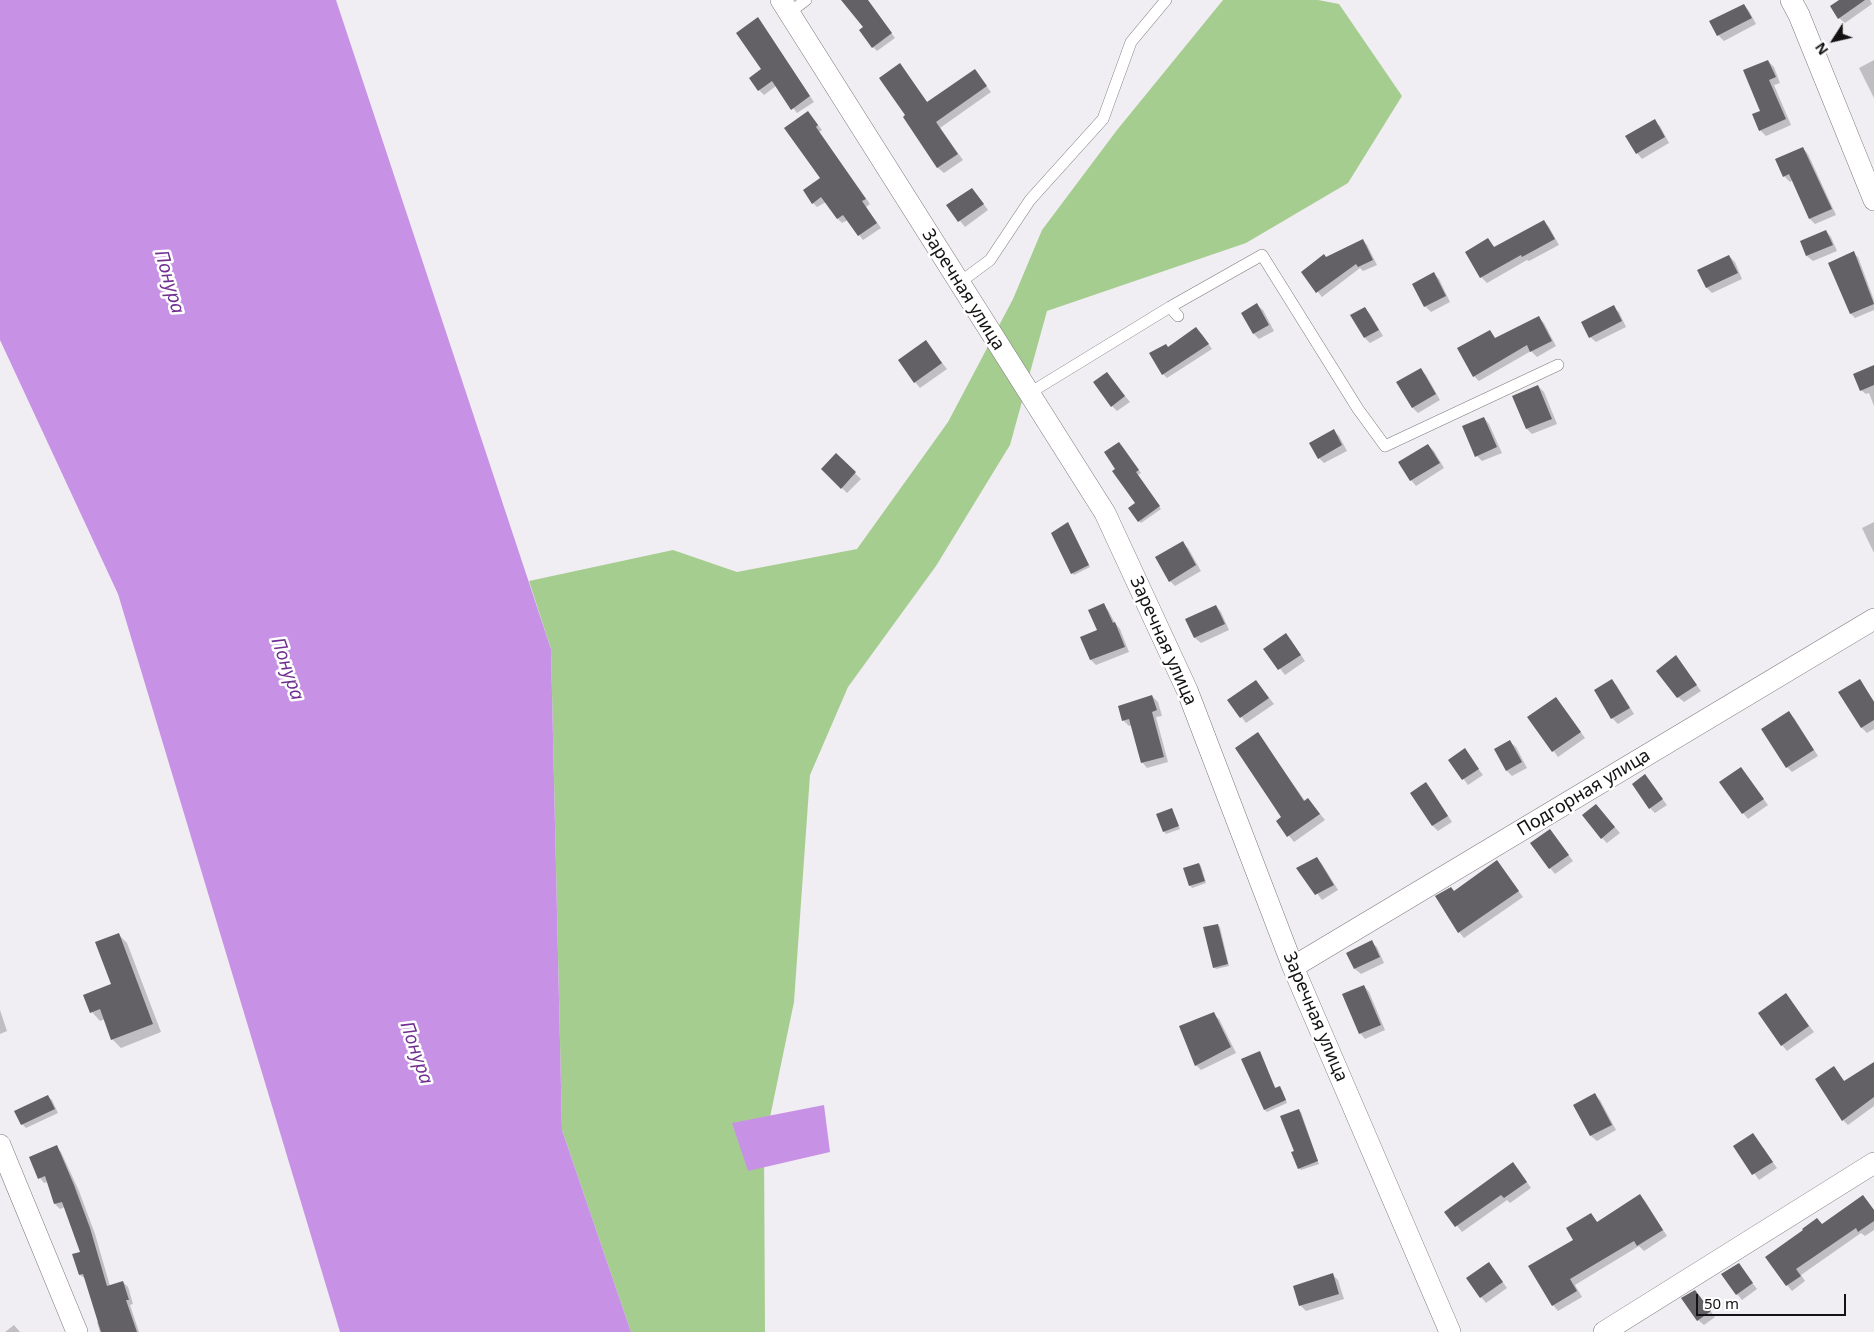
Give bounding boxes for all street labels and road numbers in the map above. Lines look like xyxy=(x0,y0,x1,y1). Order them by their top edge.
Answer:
street label: Заречная улица xyxy=(917,225,1009,355)
street label: Заречная улица xyxy=(1125,573,1201,709)
street label: Подгорная улица xyxy=(1514,745,1654,841)
street label: Заречная улица xyxy=(1278,949,1352,1085)

